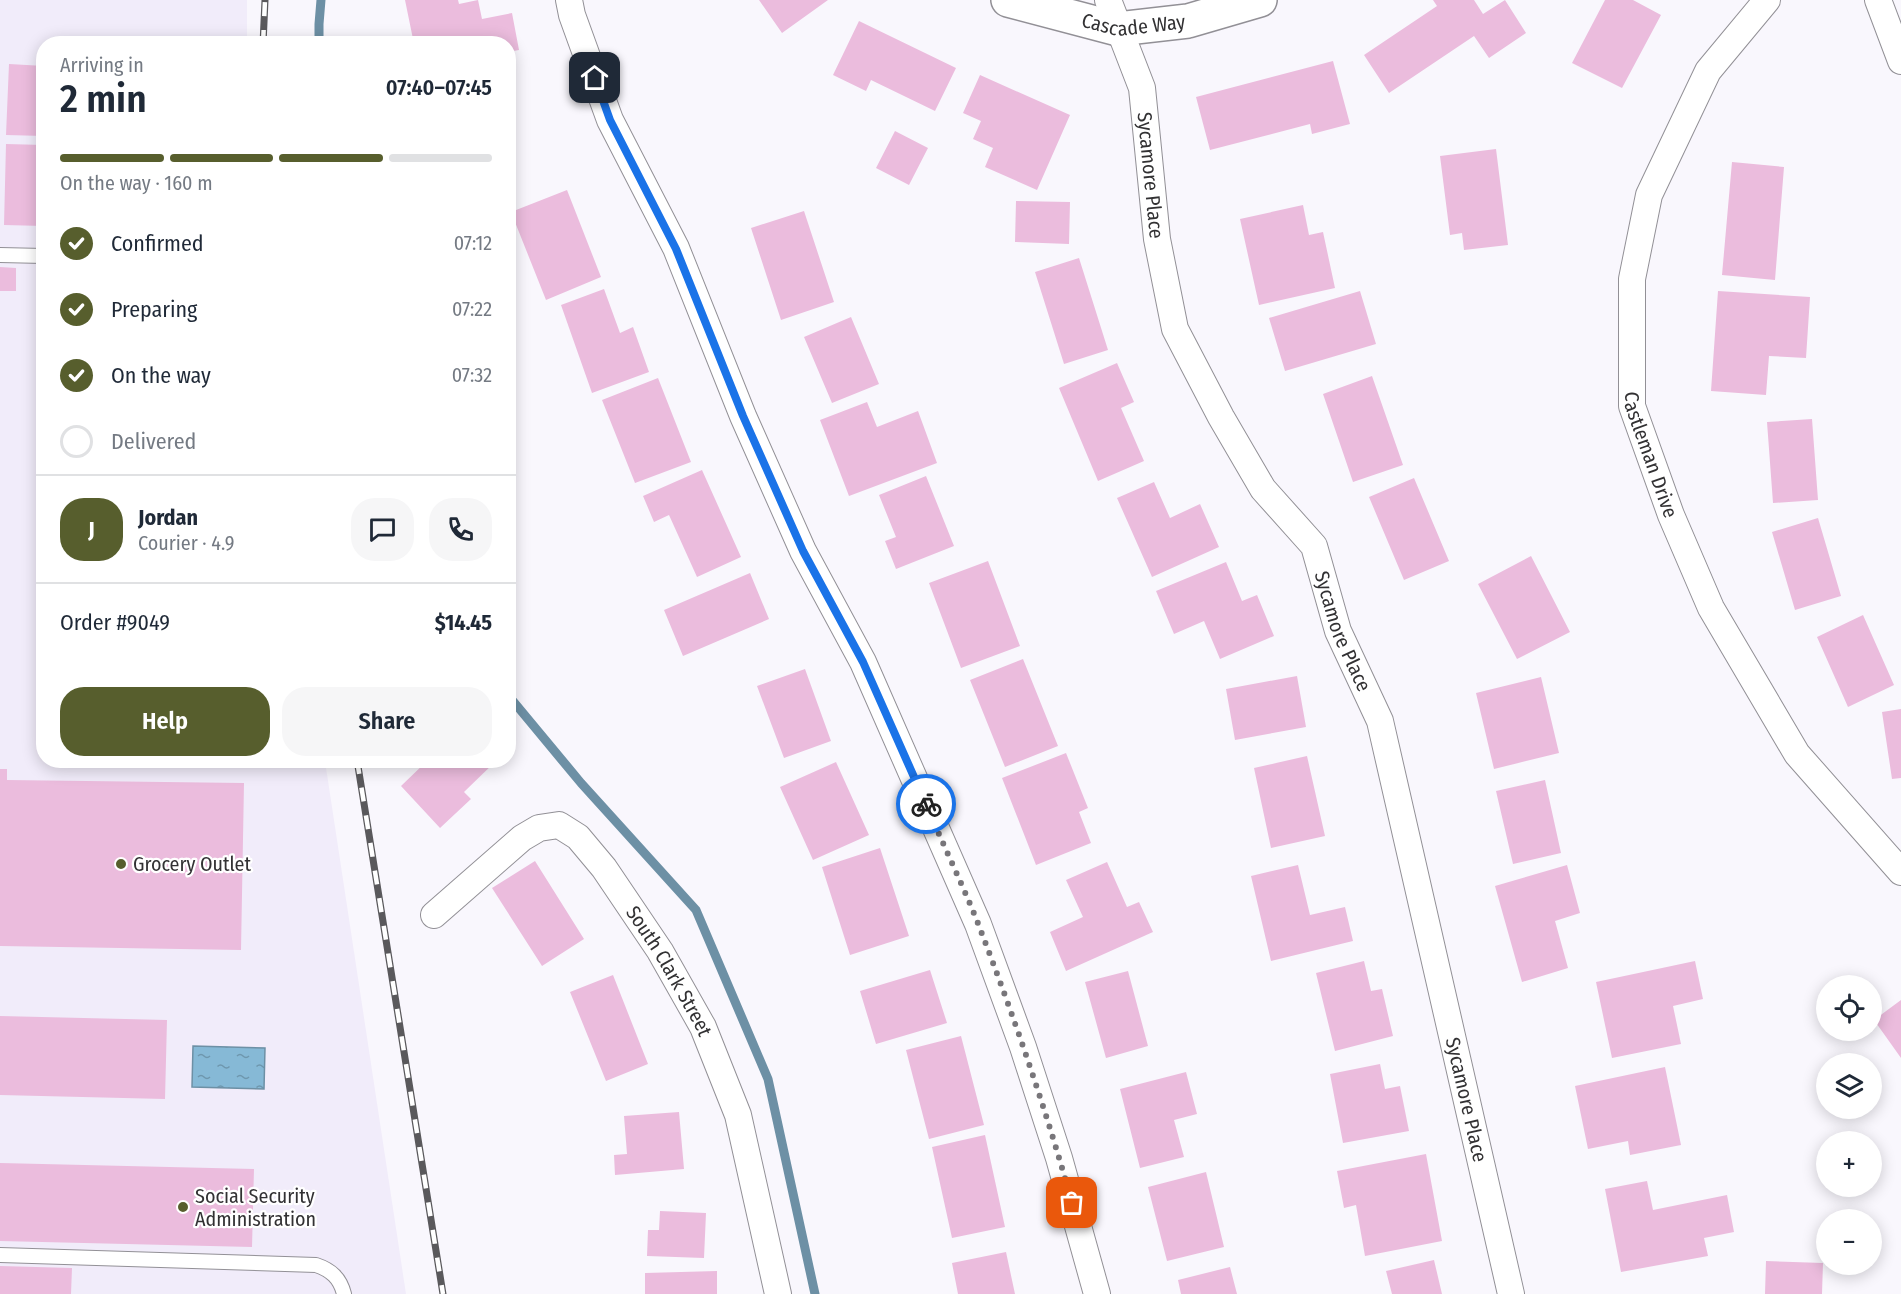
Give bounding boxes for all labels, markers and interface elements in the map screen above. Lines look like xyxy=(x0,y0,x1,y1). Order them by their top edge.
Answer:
street label: Cascade Way xyxy=(1079,8,1187,41)
pin xyxy=(569,52,620,103)
text: Arriving in xyxy=(60,53,144,77)
icon: home xyxy=(578,61,611,94)
text: 07:40–07:45 xyxy=(386,74,492,101)
text: 2 min xyxy=(60,76,147,122)
street label: Sycamore Place xyxy=(1132,111,1169,240)
text: On the way · 160 m xyxy=(60,171,213,195)
icon: check xyxy=(60,227,93,260)
text: Confirmed xyxy=(111,230,204,257)
text: 07:12 xyxy=(454,231,492,255)
icon: check xyxy=(60,293,93,326)
text: Preparing xyxy=(111,296,197,323)
text: 07:22 xyxy=(452,297,492,321)
icon: check xyxy=(60,359,93,392)
text: On the way xyxy=(111,362,211,389)
text: 07:32 xyxy=(452,363,492,387)
street label: Castleman Drive xyxy=(1619,391,1683,521)
text: Delivered xyxy=(111,428,196,455)
button: chat xyxy=(351,498,414,561)
button: phone xyxy=(429,498,492,561)
text: Jordan xyxy=(138,504,198,531)
text: J xyxy=(88,516,95,543)
text: Courier · 4.9 xyxy=(138,531,234,555)
street label: Sycamore Place xyxy=(1310,568,1376,695)
text: Order #9049 xyxy=(60,609,170,636)
text: $14.45 xyxy=(435,609,492,636)
button: Help xyxy=(60,687,270,756)
button: Share xyxy=(282,687,492,756)
courier xyxy=(896,774,956,834)
icon: bike xyxy=(910,788,943,821)
place label: Grocery Outlet xyxy=(133,852,251,876)
marker: Grocery Outlet xyxy=(114,857,128,871)
street label: South Clark Street xyxy=(621,901,718,1040)
map controls xyxy=(1816,975,1882,1275)
button: locate xyxy=(1816,975,1882,1041)
street label: Sycamore Place xyxy=(1441,1035,1492,1164)
button: layers xyxy=(1816,1053,1882,1119)
button: + xyxy=(1816,1131,1882,1197)
pin xyxy=(1046,1177,1097,1228)
place label: Social Security Administration xyxy=(195,1184,316,1231)
icon: bag xyxy=(1055,1186,1088,1219)
marker: Social Security Administration xyxy=(176,1200,190,1214)
button: − xyxy=(1816,1209,1882,1275)

